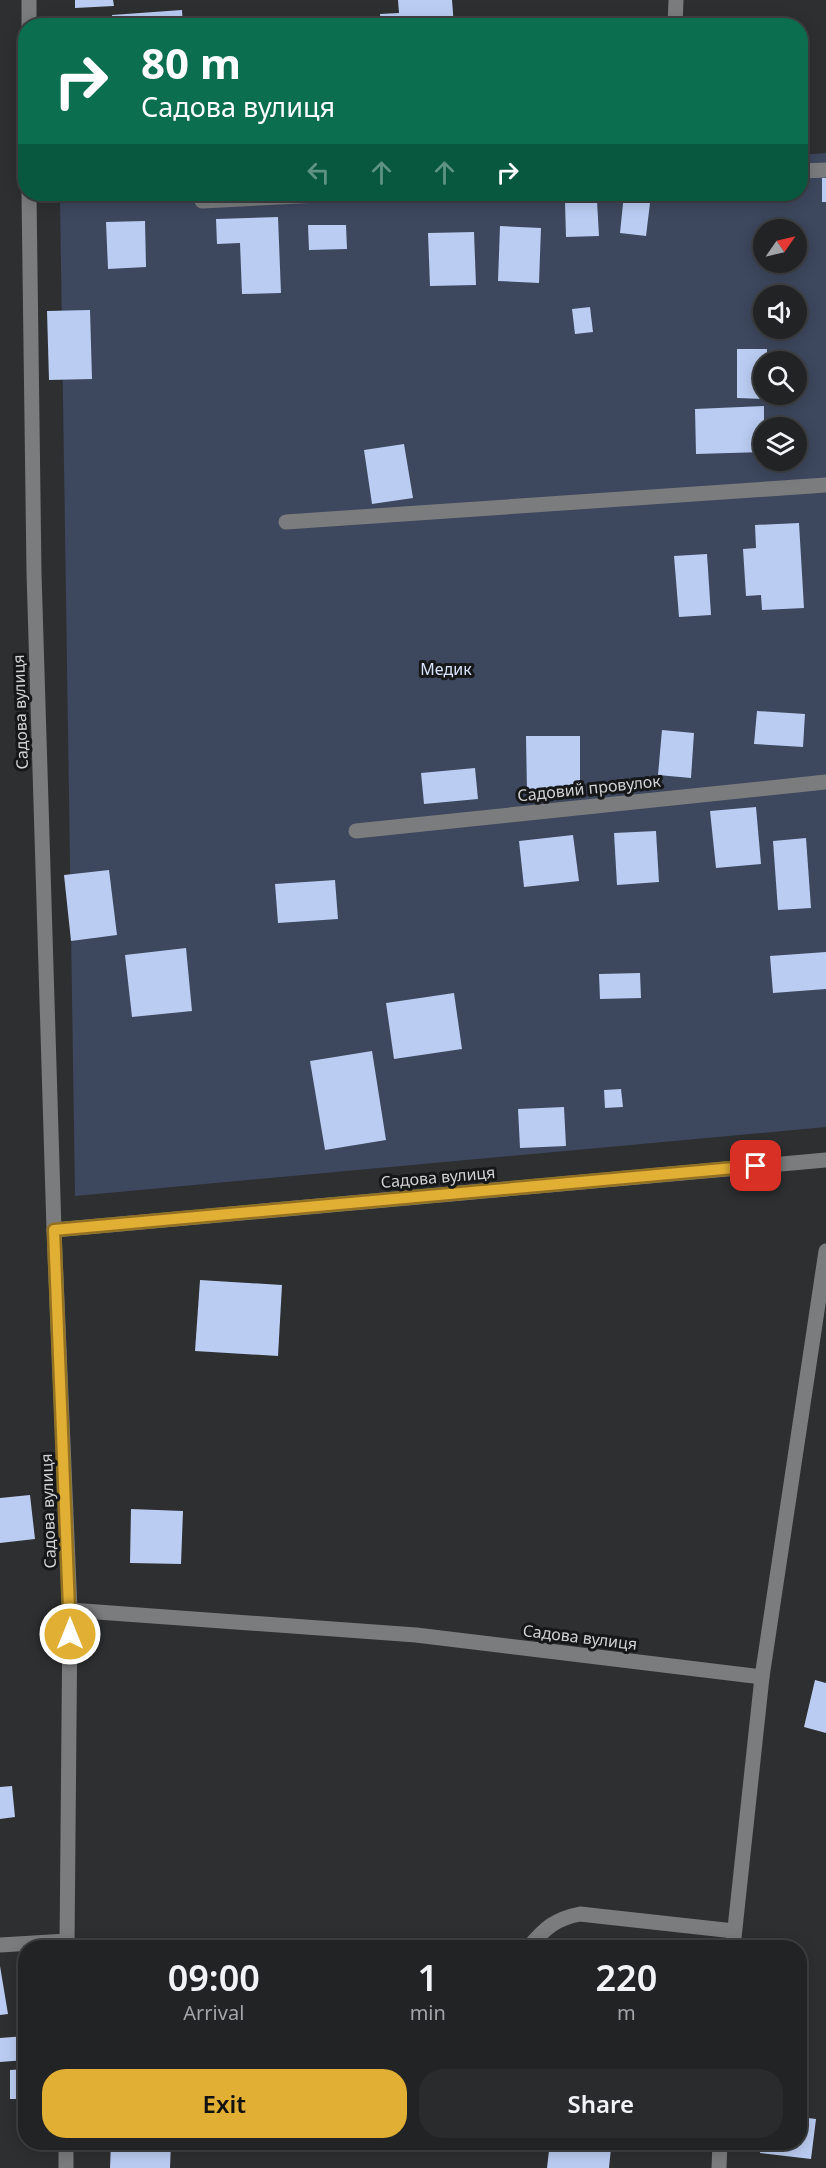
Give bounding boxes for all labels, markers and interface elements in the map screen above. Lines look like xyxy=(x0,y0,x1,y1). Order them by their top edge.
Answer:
text: 80 m xyxy=(141,34,241,91)
icon: right xyxy=(42,42,120,120)
text: Садова вулиця xyxy=(141,88,335,125)
icon: left xyxy=(302,156,335,189)
icon: ahead xyxy=(365,156,398,189)
icon: ahead xyxy=(428,156,461,189)
icon: right xyxy=(491,156,524,189)
north arrow xyxy=(753,219,807,273)
map controls xyxy=(753,219,807,471)
button: sound xyxy=(753,285,807,339)
button: search xyxy=(753,351,807,405)
button: layers xyxy=(753,417,807,471)
street label: Садова вулиця xyxy=(7,654,33,770)
park label: Медик xyxy=(420,658,472,680)
street label: Садовий провулок xyxy=(516,769,662,806)
pin xyxy=(730,1140,781,1191)
icon: arrive xyxy=(739,1149,772,1182)
street label: Садова вулиця xyxy=(380,1161,496,1193)
street label: Садова вулиця xyxy=(35,1453,61,1569)
position arrow xyxy=(38,1602,102,1666)
street label: Садова вулиця xyxy=(522,1619,638,1655)
text: 09:00 xyxy=(168,1953,260,2002)
text: 1 xyxy=(417,1953,438,2002)
text: 220 xyxy=(596,1953,657,2002)
text: Arrival xyxy=(183,1999,244,2026)
text: min xyxy=(410,1999,446,2026)
text: m xyxy=(617,1999,636,2026)
button: Exit xyxy=(42,2069,407,2138)
button: Share xyxy=(419,2069,783,2138)

